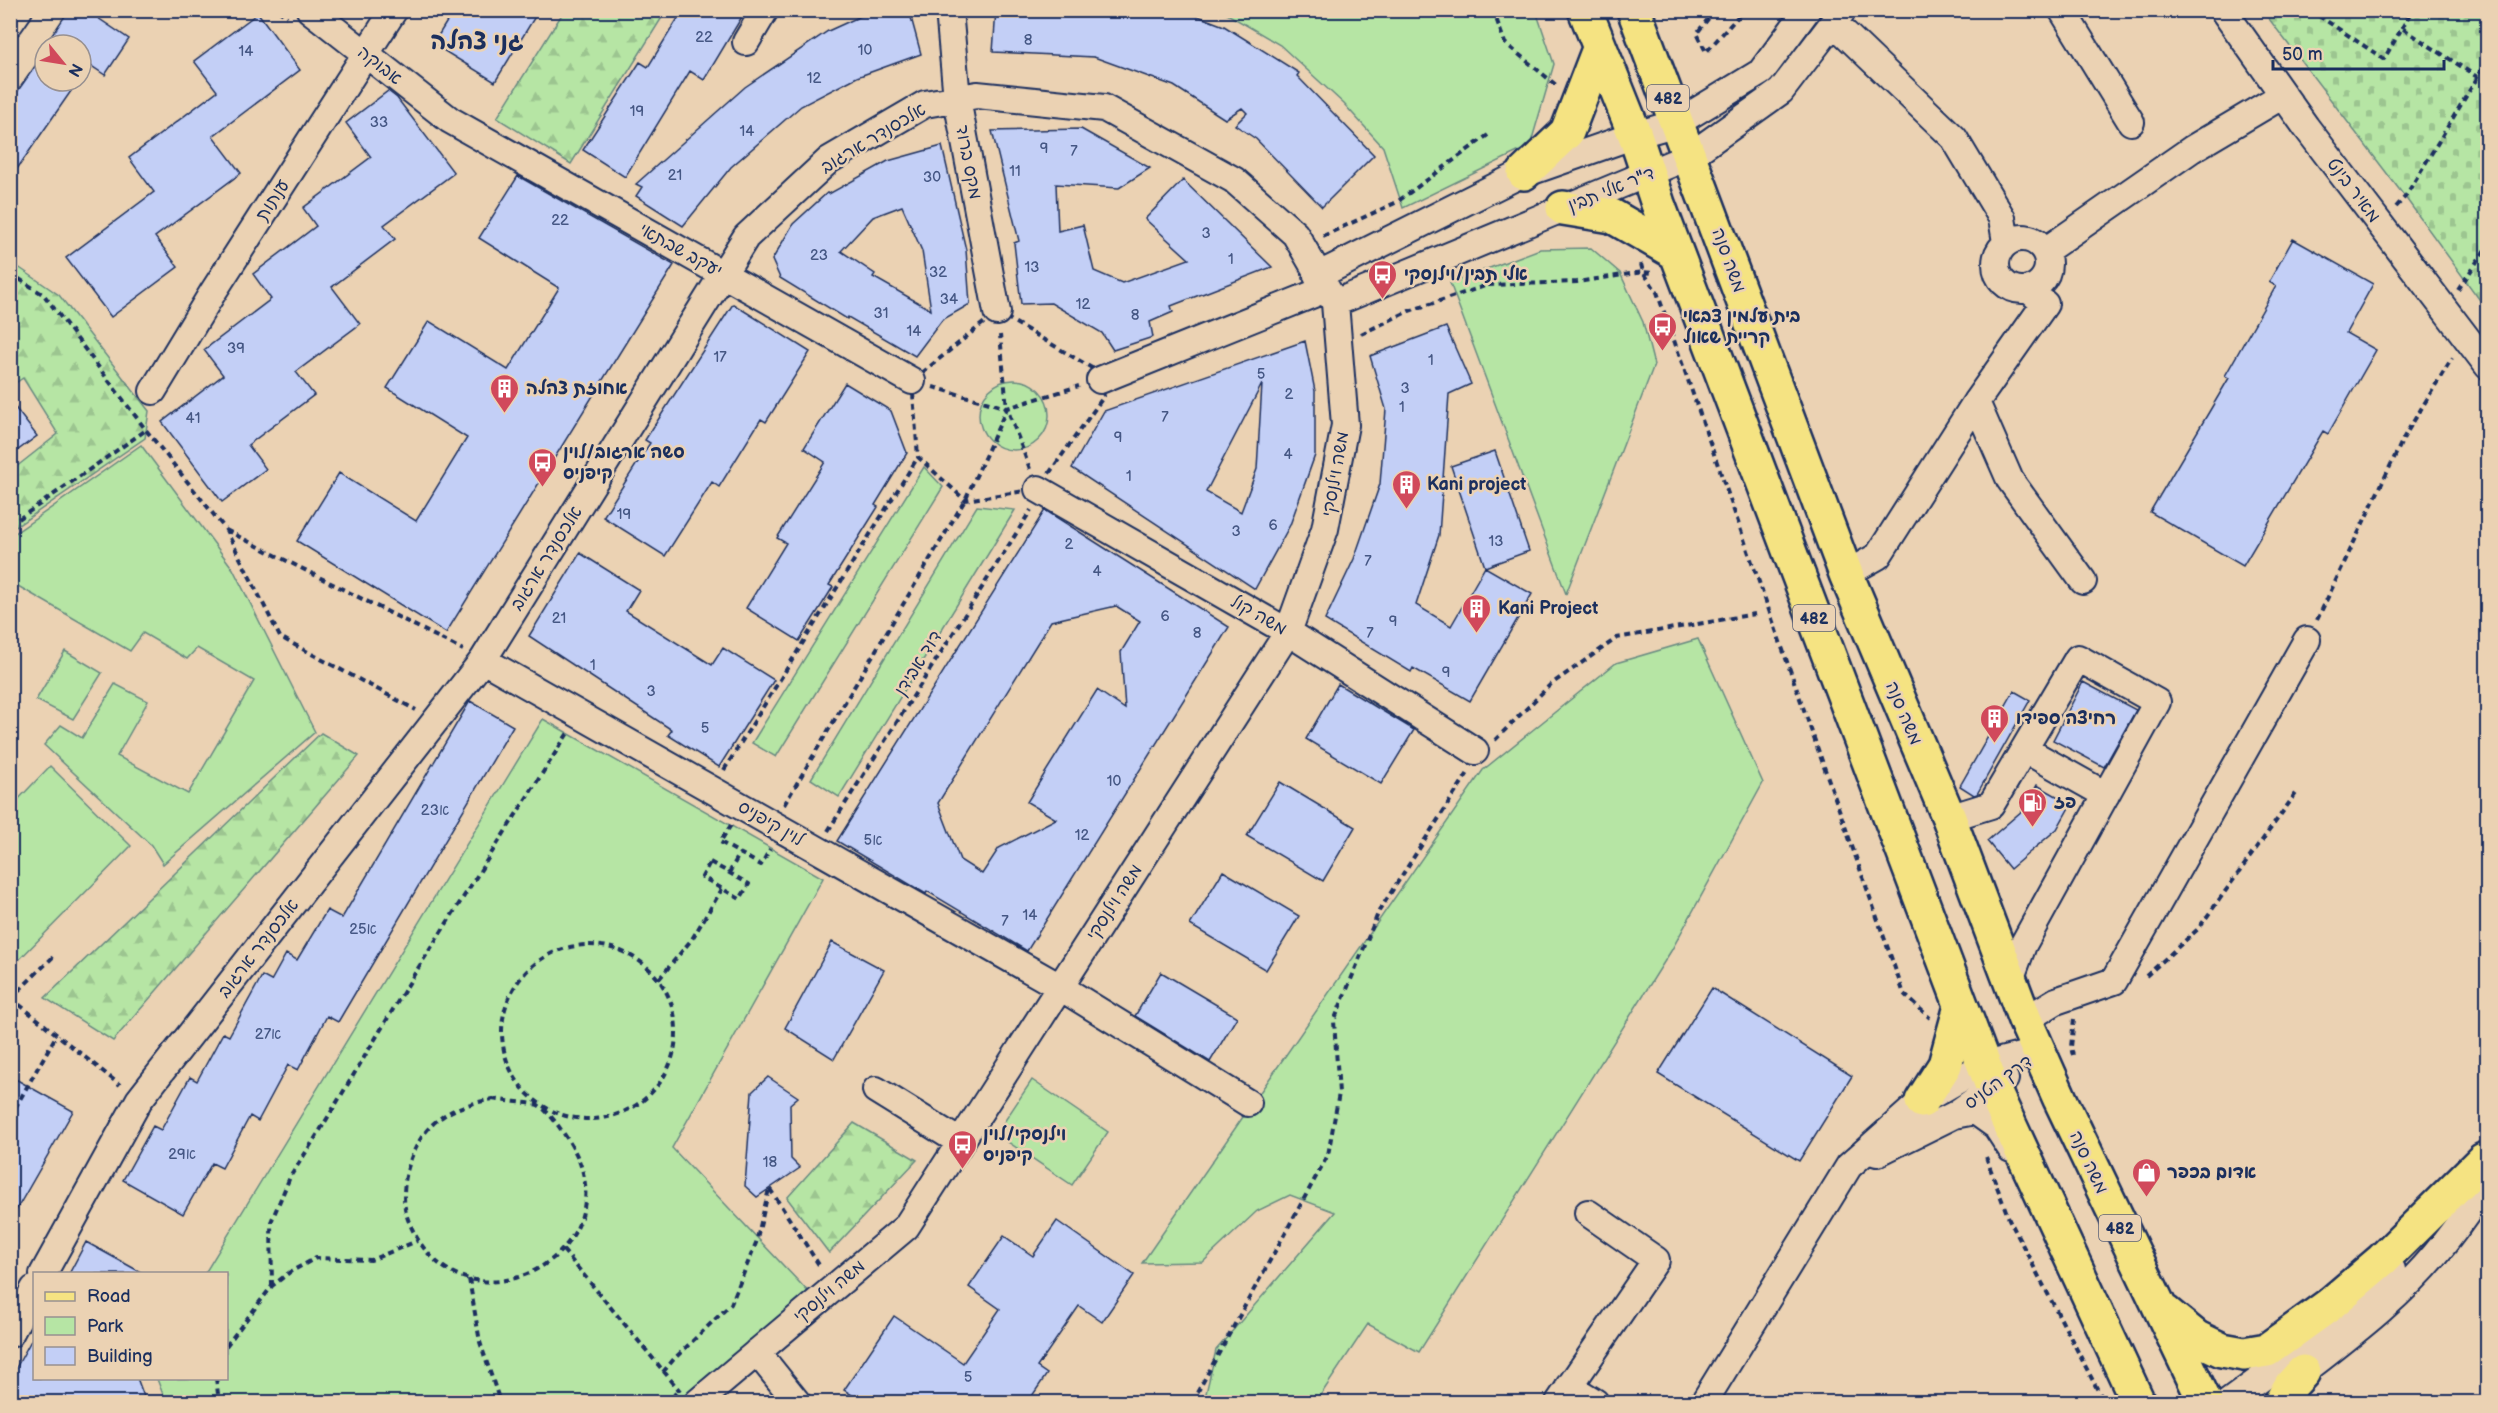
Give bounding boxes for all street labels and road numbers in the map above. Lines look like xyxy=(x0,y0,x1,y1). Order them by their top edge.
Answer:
street label: אבוקה xyxy=(353,42,406,89)
road number: 482 xyxy=(1647,85,1689,111)
street label: אלכסנדר ארגוב xyxy=(817,99,930,178)
street label: מקס ברוד xyxy=(951,123,986,201)
street label: מאיר בינט xyxy=(2323,154,2385,227)
street label: ד"ר אלי תבין xyxy=(1565,163,1658,216)
street label: ענתות xyxy=(251,175,294,225)
street label: יעקב שבתאי xyxy=(636,219,726,282)
street label: משה סנה xyxy=(1707,225,1750,295)
street label: משה וילנסקי xyxy=(1318,430,1353,518)
street label: אלכסנדר ארגוב xyxy=(506,502,587,614)
street label: משה קול xyxy=(1227,591,1290,640)
road number: 482 xyxy=(1793,605,1835,631)
street label: דוד אבידן xyxy=(890,627,947,700)
street label: משה סנה xyxy=(1881,678,1926,748)
street label: לוין קיפניס xyxy=(734,796,808,851)
street label: משה וילנסקי xyxy=(1082,860,1147,944)
street label: אלכסנדר ארגוב xyxy=(214,895,303,1001)
street label: דרך הטניס xyxy=(1960,1051,2036,1114)
street label: משה סנה xyxy=(2065,1127,2112,1197)
road number: 482 xyxy=(2099,1215,2141,1241)
street label: משה וילנסקי xyxy=(789,1256,869,1327)

